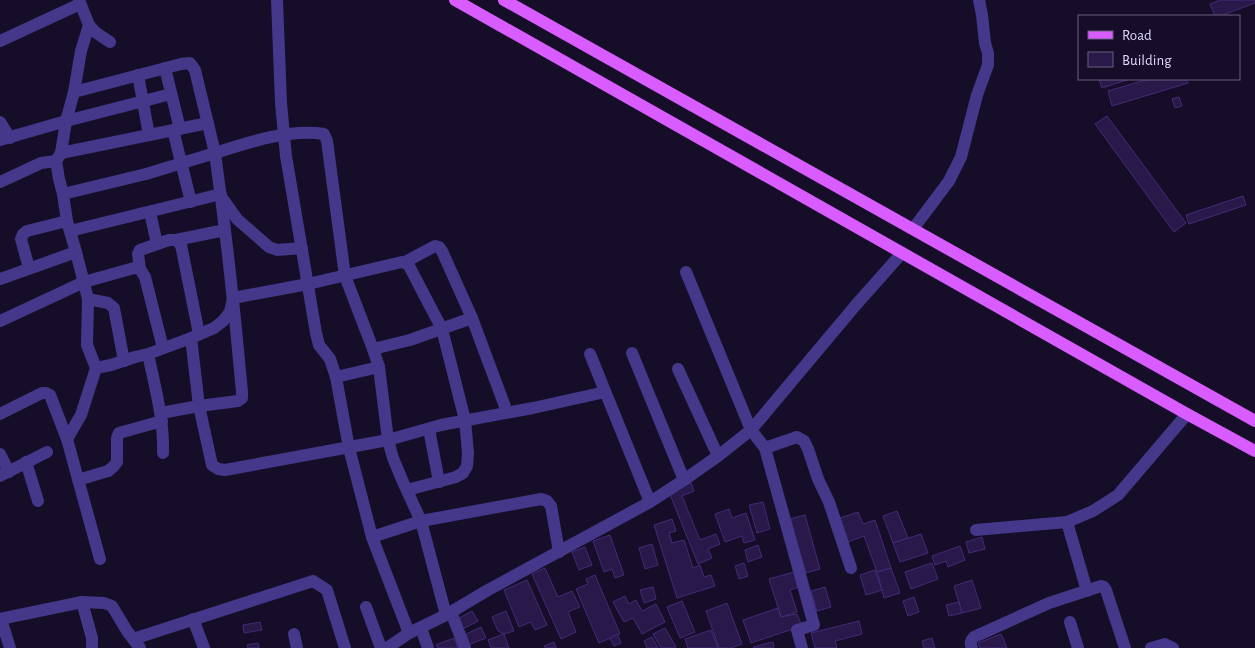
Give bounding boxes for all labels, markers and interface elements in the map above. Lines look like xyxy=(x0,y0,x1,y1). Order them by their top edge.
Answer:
legend xyxy=(1078,15,1240,80)
text: Road xyxy=(1122,28,1152,43)
text: Building xyxy=(1122,53,1172,68)

